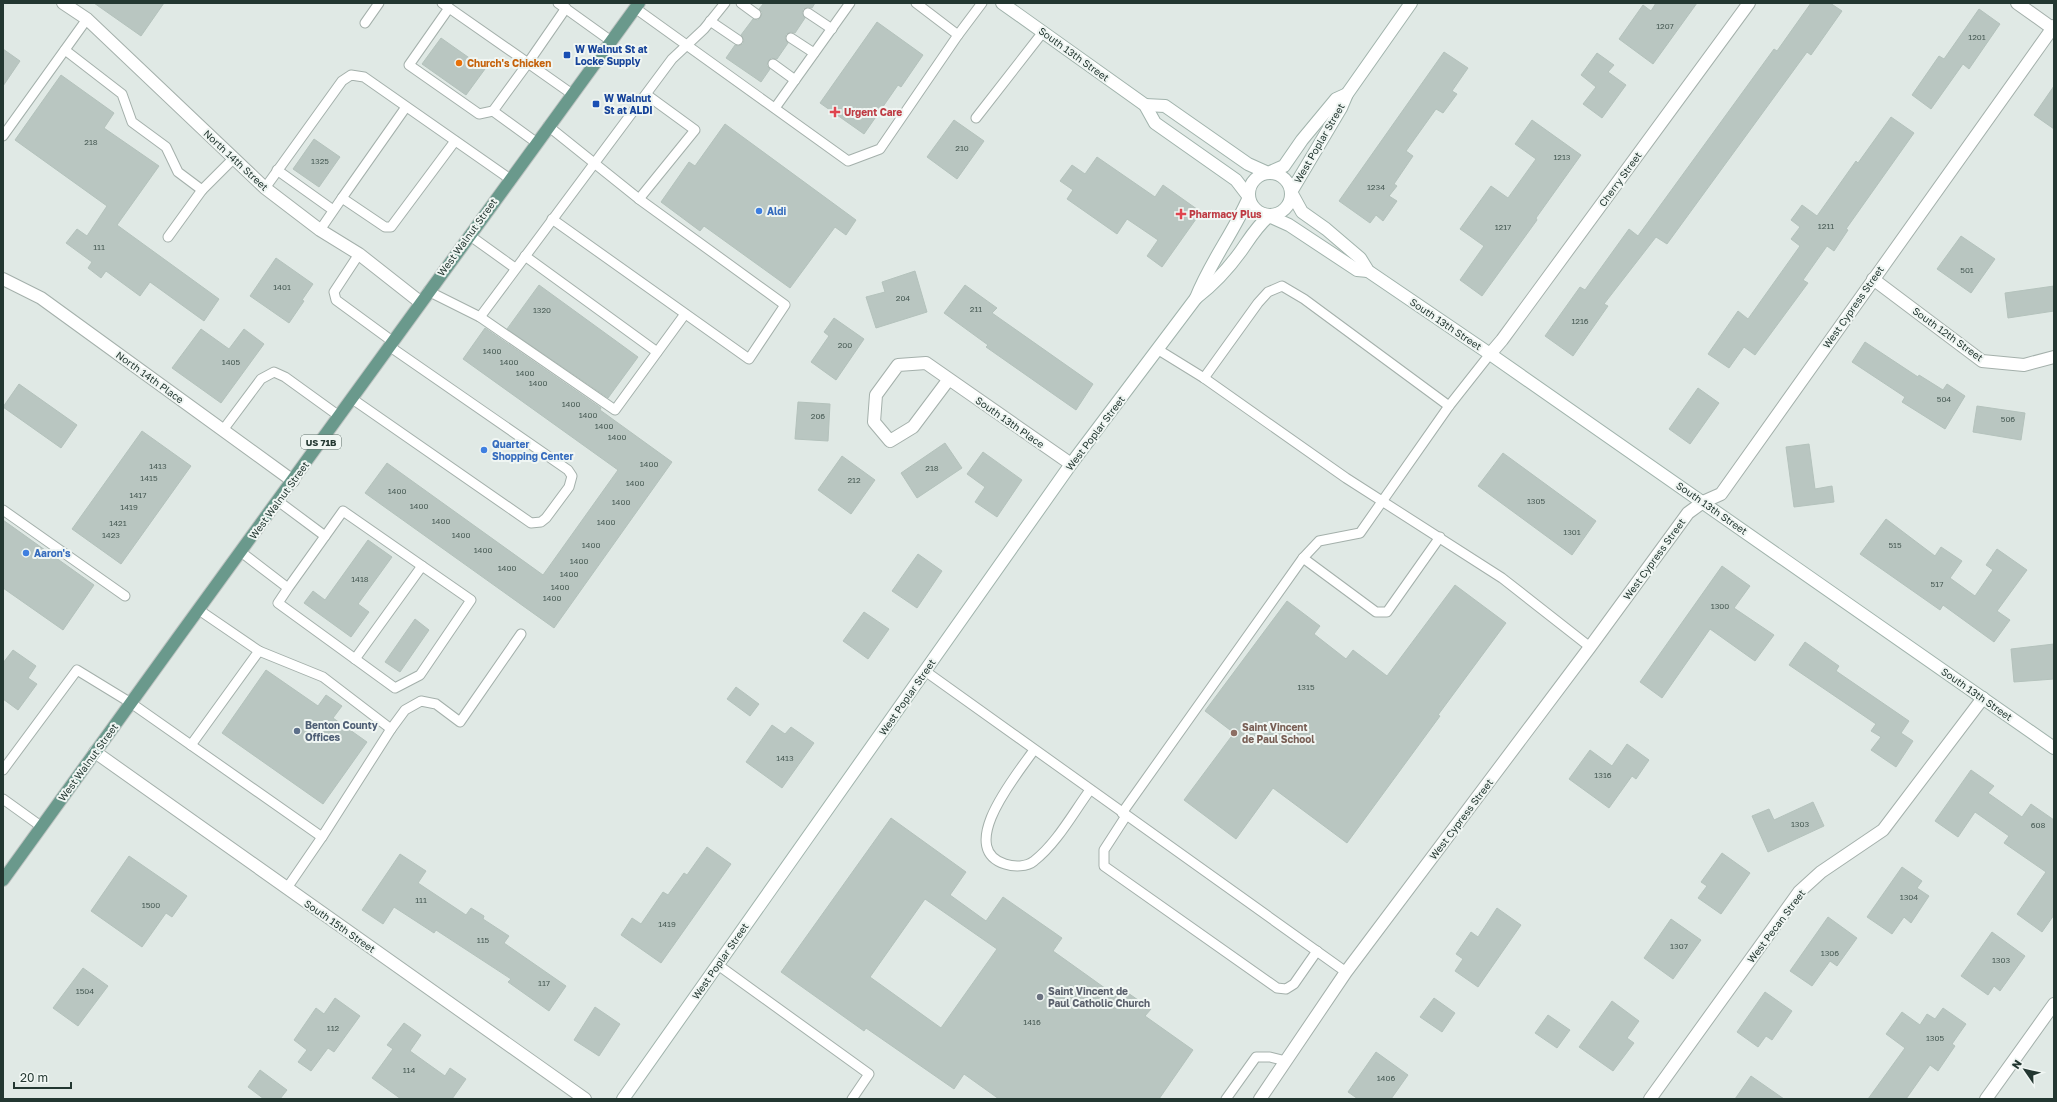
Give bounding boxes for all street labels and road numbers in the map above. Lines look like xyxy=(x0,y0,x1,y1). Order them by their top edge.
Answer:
street label: South 13th Street xyxy=(1036,24,1112,84)
street label: West Poplar Street xyxy=(1291,101,1347,185)
street label: North 14th Street xyxy=(201,127,271,193)
street label: Cherry Street xyxy=(1596,149,1644,209)
street label: West Walnut Street xyxy=(435,196,499,278)
street label: West Cypress Street xyxy=(1820,264,1886,350)
street label: South 13th Street xyxy=(1408,296,1484,352)
street label: South 12th Street xyxy=(1910,304,1986,364)
street label: North 14th Place xyxy=(114,348,186,406)
street label: West Poplar Street xyxy=(1063,393,1127,473)
street label: South 13th Place xyxy=(973,394,1047,450)
road number: US 71B xyxy=(301,435,341,449)
street label: West Walnut Street xyxy=(247,459,311,541)
street label: South 13th Street xyxy=(1674,479,1750,537)
street label: West Cypress Street xyxy=(1620,516,1688,602)
street label: West Poplar Street xyxy=(876,657,938,737)
street label: South 13th Street xyxy=(1939,665,2015,723)
street label: West Walnut Street xyxy=(56,721,120,803)
street label: West Cypress Street xyxy=(1427,776,1495,862)
street label: West Pecan Street xyxy=(1745,887,1807,965)
street label: South 15th Street xyxy=(302,897,378,955)
street label: West Poplar Street xyxy=(689,921,751,1001)

